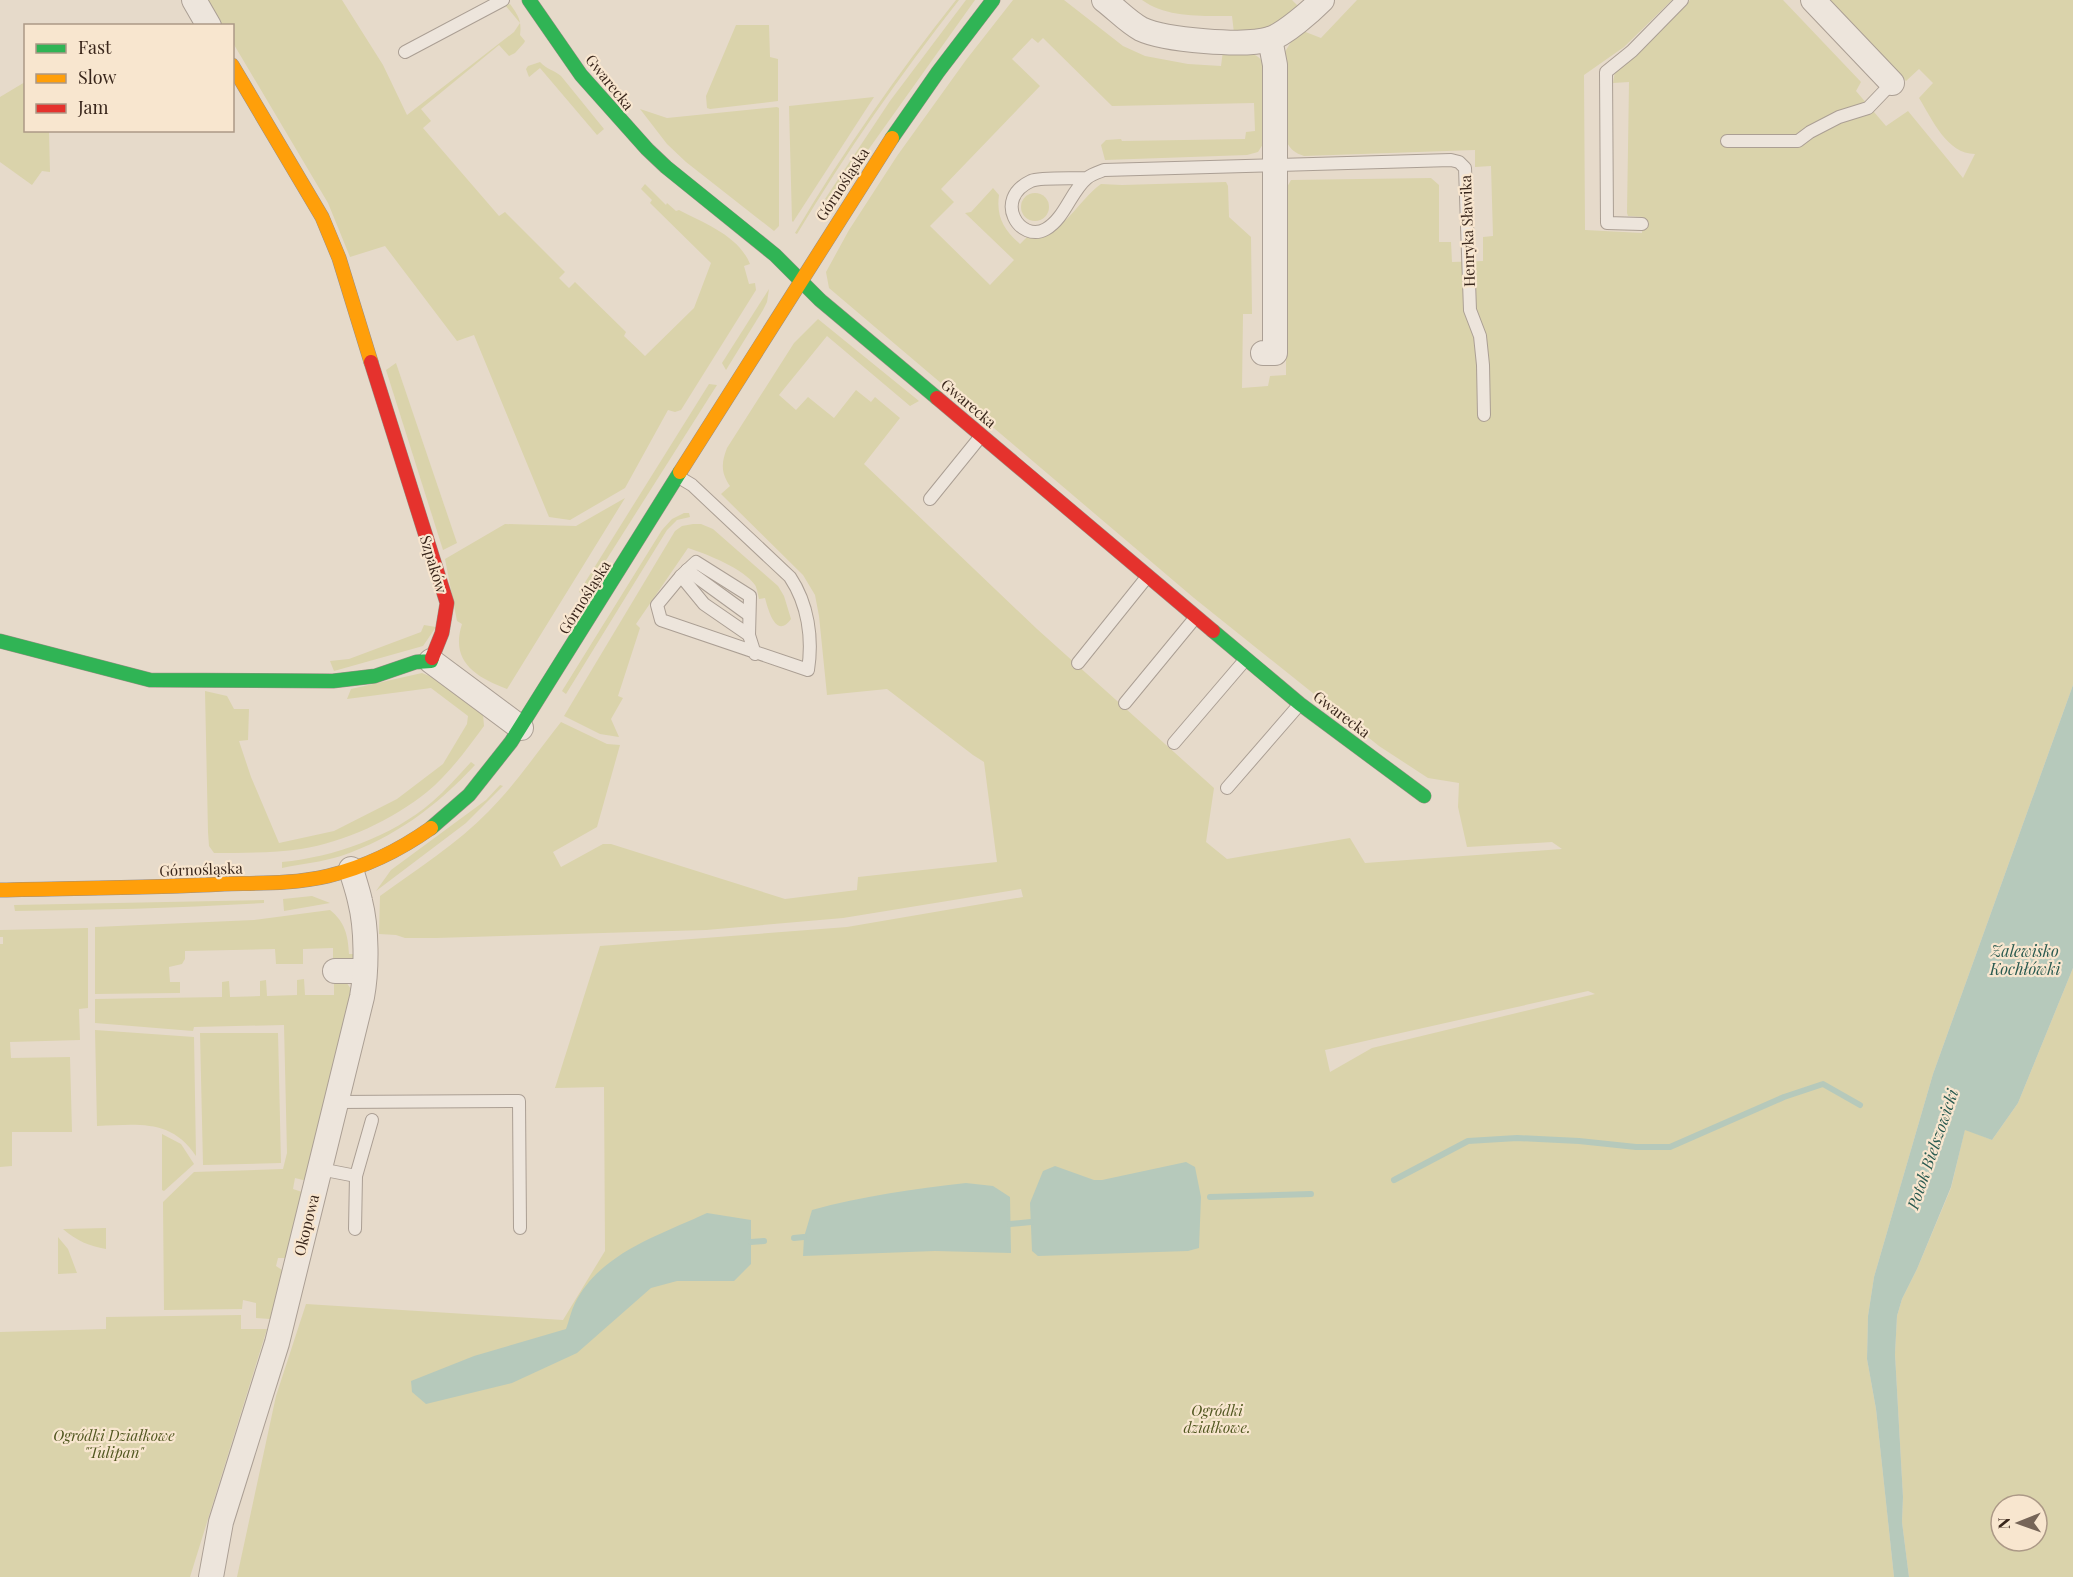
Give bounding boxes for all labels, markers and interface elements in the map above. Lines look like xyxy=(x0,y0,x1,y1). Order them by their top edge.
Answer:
legend xyxy=(24,24,234,132)
text: Fast xyxy=(78,35,112,59)
street label: Gwarecka xyxy=(581,50,639,114)
text: Slow xyxy=(78,65,116,89)
text: Jam xyxy=(77,95,108,119)
street label: Górnośląska xyxy=(811,143,873,224)
street label: Henryka Sławika xyxy=(1455,174,1479,287)
street label: Gwarecka xyxy=(937,374,1001,432)
street label: Szpaków xyxy=(416,533,452,596)
street label: Górnośląska xyxy=(553,556,615,638)
street label: Gwarecka xyxy=(1310,686,1375,742)
street label: Górnośląska xyxy=(159,858,244,880)
water label: Zalewisko Kochłówki xyxy=(1989,940,2061,979)
water label: Potok Bielszowicki xyxy=(1901,1085,1963,1213)
street label: Okopowa xyxy=(289,1192,323,1258)
park label: Ogródki działkowe. xyxy=(1183,1400,1251,1437)
park label: Ogródki Działkowe "Tulipan" xyxy=(53,1425,175,1462)
north arrow xyxy=(1989,1493,2049,1553)
text: N xyxy=(1993,1517,2014,1529)

